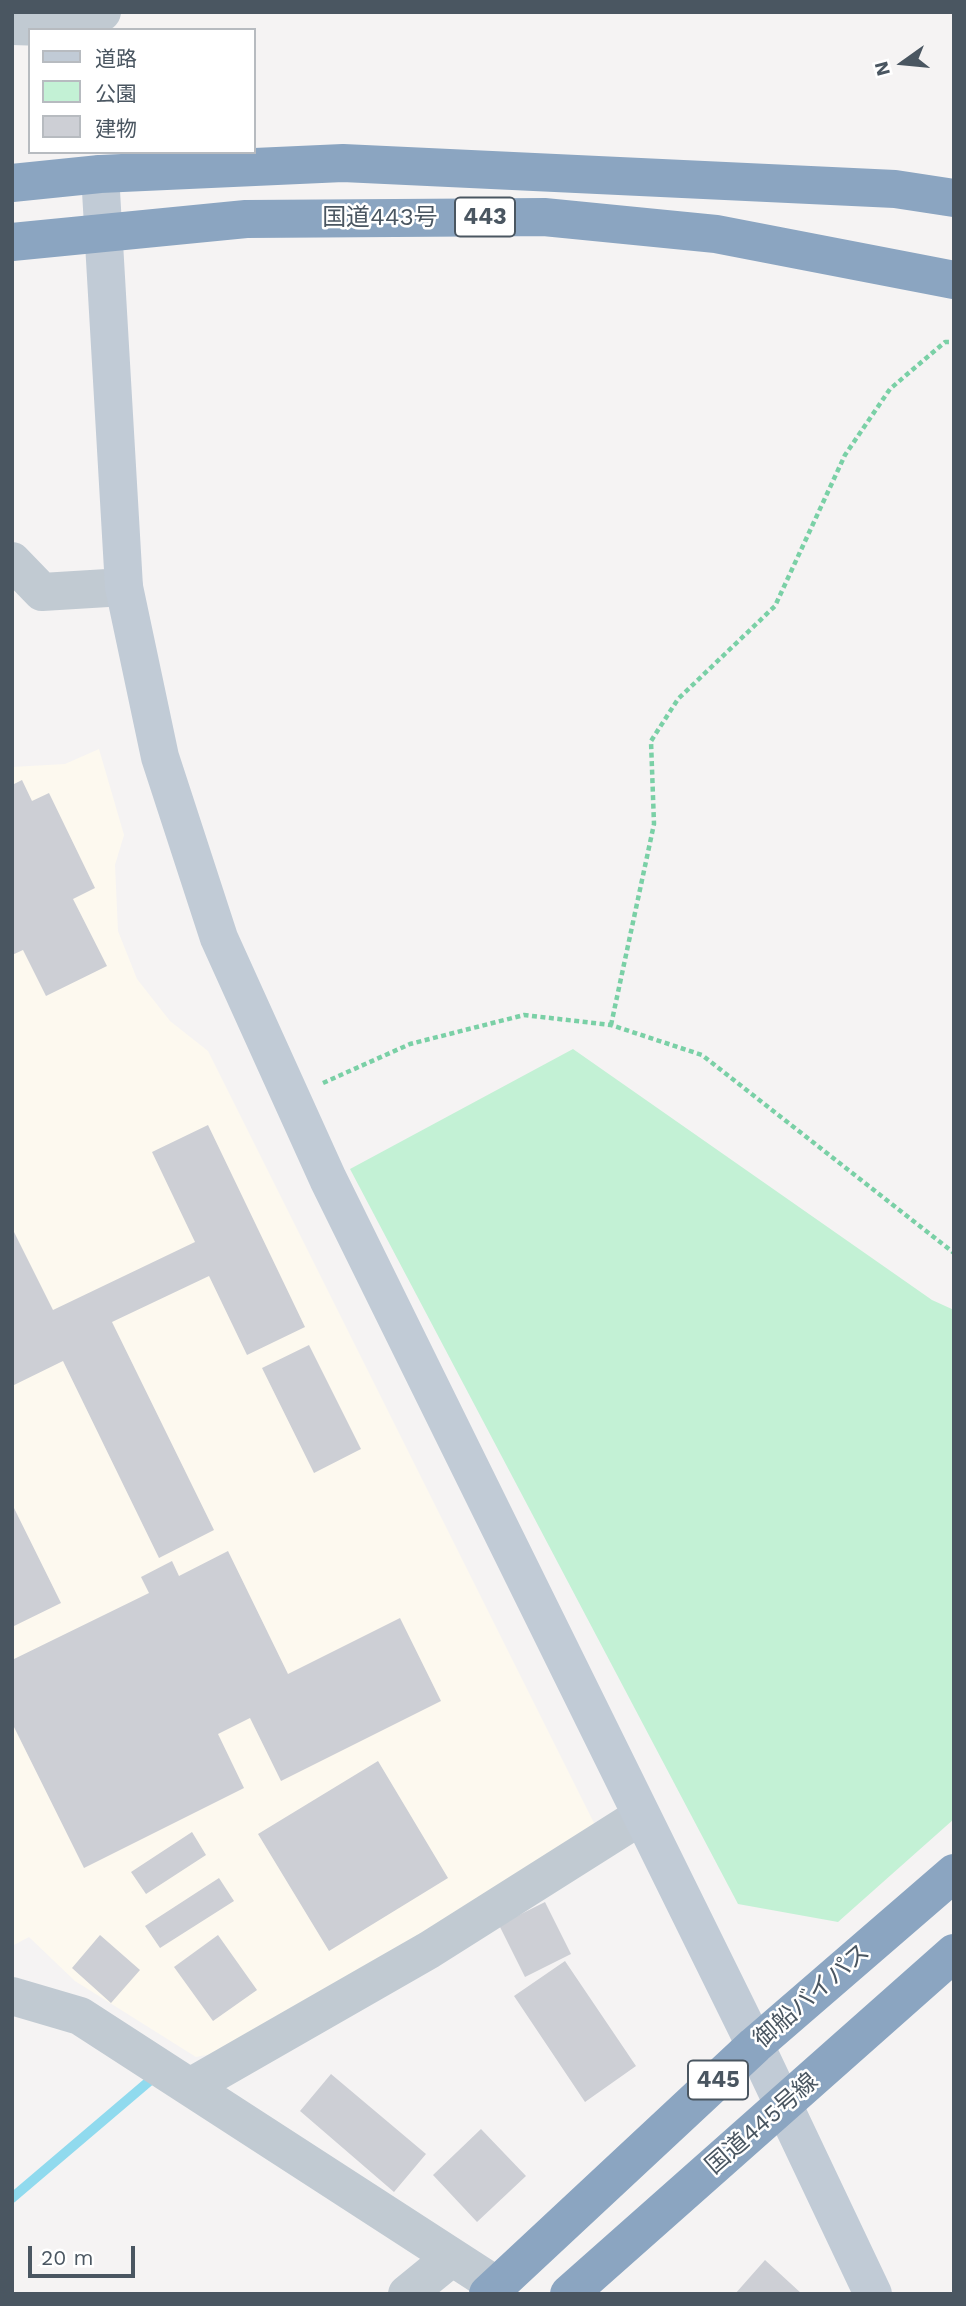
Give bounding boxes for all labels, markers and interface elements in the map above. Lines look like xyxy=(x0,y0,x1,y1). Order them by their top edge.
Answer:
legend xyxy=(28,28,256,154)
north arrow xyxy=(868,28,938,98)
text: 道路 xyxy=(95,46,137,71)
text: N xyxy=(869,59,895,78)
text: 公園 xyxy=(95,81,137,106)
text: 建物 xyxy=(95,116,137,141)
road number: 443 xyxy=(455,198,515,236)
street label: 国道443号 xyxy=(322,204,438,232)
street label: 御船バイパス xyxy=(748,1938,876,2054)
road number: 445 xyxy=(688,2060,748,2100)
street label: 国道445号線 xyxy=(700,2067,824,2181)
scale bar xyxy=(32,2232,138,2276)
text: 20 m xyxy=(41,2245,93,2270)

